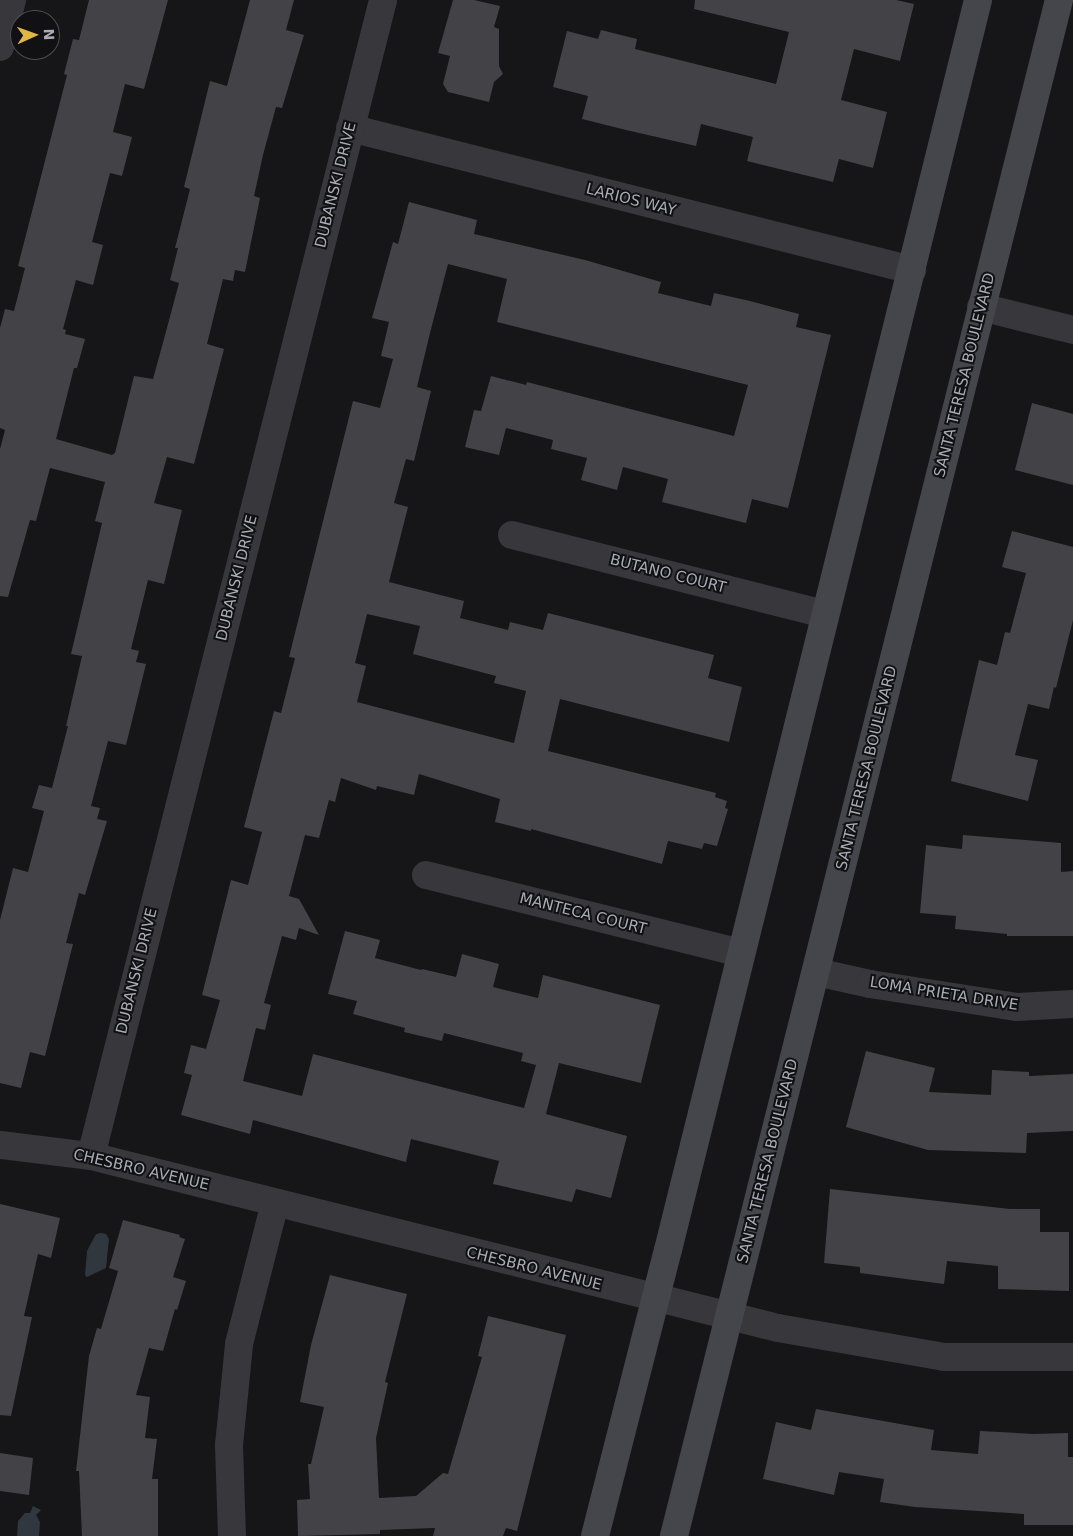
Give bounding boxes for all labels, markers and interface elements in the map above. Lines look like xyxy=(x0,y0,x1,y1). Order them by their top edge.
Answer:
north arrow xyxy=(10,10,60,60)
text: N xyxy=(41,28,57,41)
street label: DUBANSKI DRIVE xyxy=(312,120,360,250)
street label: LARIOS WAY xyxy=(584,180,678,220)
street label: SANTA TERESA BOULEVARD xyxy=(931,271,999,479)
street label: DUBANSKI DRIVE xyxy=(213,513,261,643)
street label: BUTANO COURT xyxy=(608,551,728,597)
street label: SANTA TERESA BOULEVARD xyxy=(833,664,901,872)
street label: MANTECA COURT xyxy=(518,890,648,938)
street label: DUBANSKI DRIVE xyxy=(113,906,161,1036)
street label: LOMA PRIETA DRIVE xyxy=(868,973,1020,1015)
street label: SANTA TERESA BOULEVARD xyxy=(734,1057,802,1265)
street label: CHESBRO AVENUE xyxy=(71,1146,211,1194)
street label: CHESBRO AVENUE xyxy=(465,1243,603,1295)

